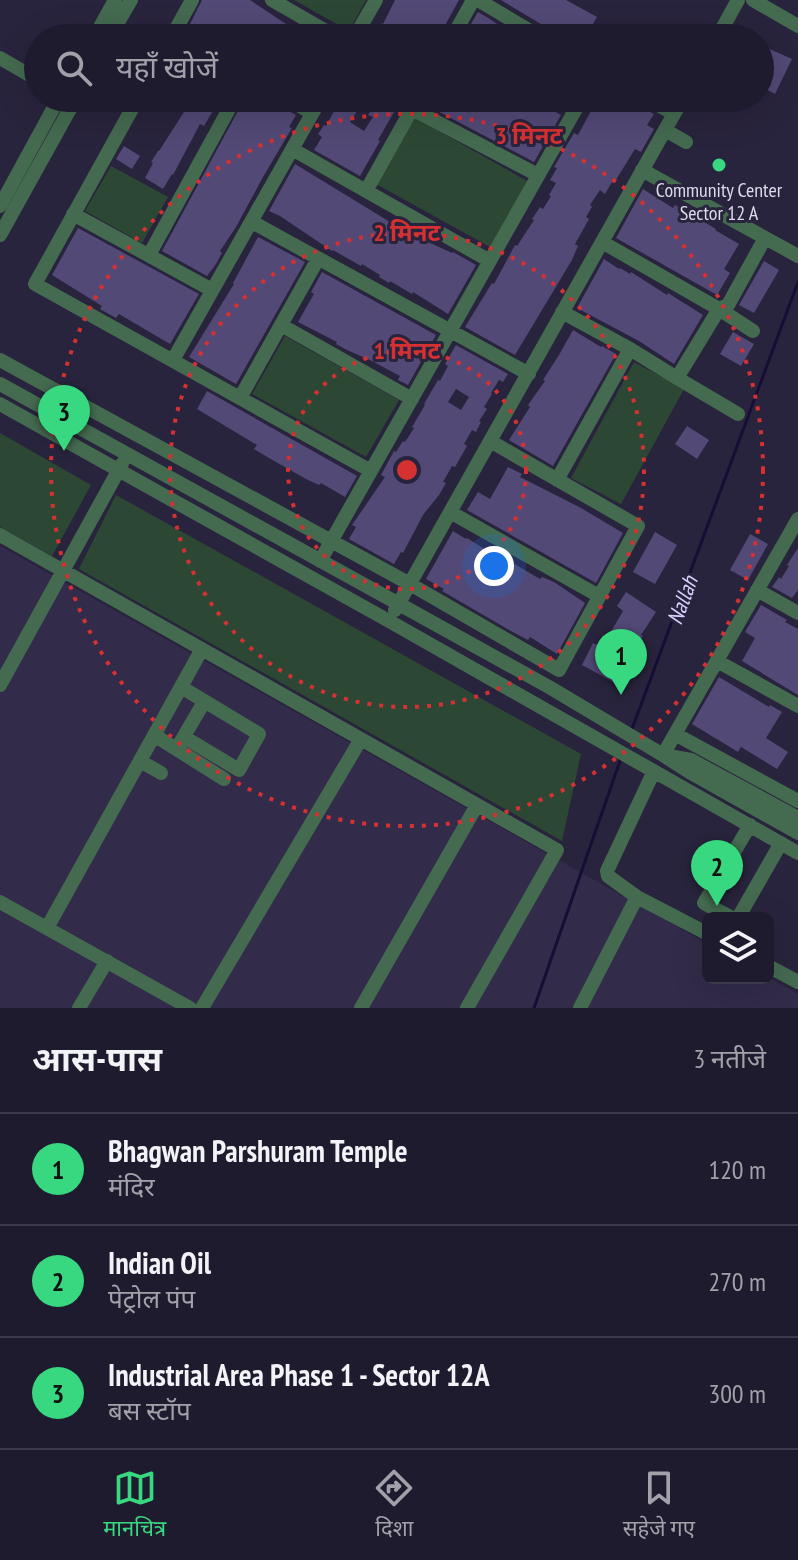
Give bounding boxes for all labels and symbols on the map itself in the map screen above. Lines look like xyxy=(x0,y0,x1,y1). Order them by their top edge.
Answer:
text: 3 मिनट xyxy=(496,120,563,151)
marker: Community Center Sector 12 A xyxy=(710,156,728,174)
place label: Community Center Sector 12 A xyxy=(656,177,783,226)
text: 2 मिनट xyxy=(374,217,441,248)
text: 1 मिनट xyxy=(374,335,441,366)
pin: 3 xyxy=(38,385,90,451)
centre of rings xyxy=(393,456,421,484)
your location xyxy=(474,546,514,586)
water label: Nallah xyxy=(660,571,704,628)
pin: 1 xyxy=(595,629,647,695)
pin: 2 xyxy=(691,840,743,906)

